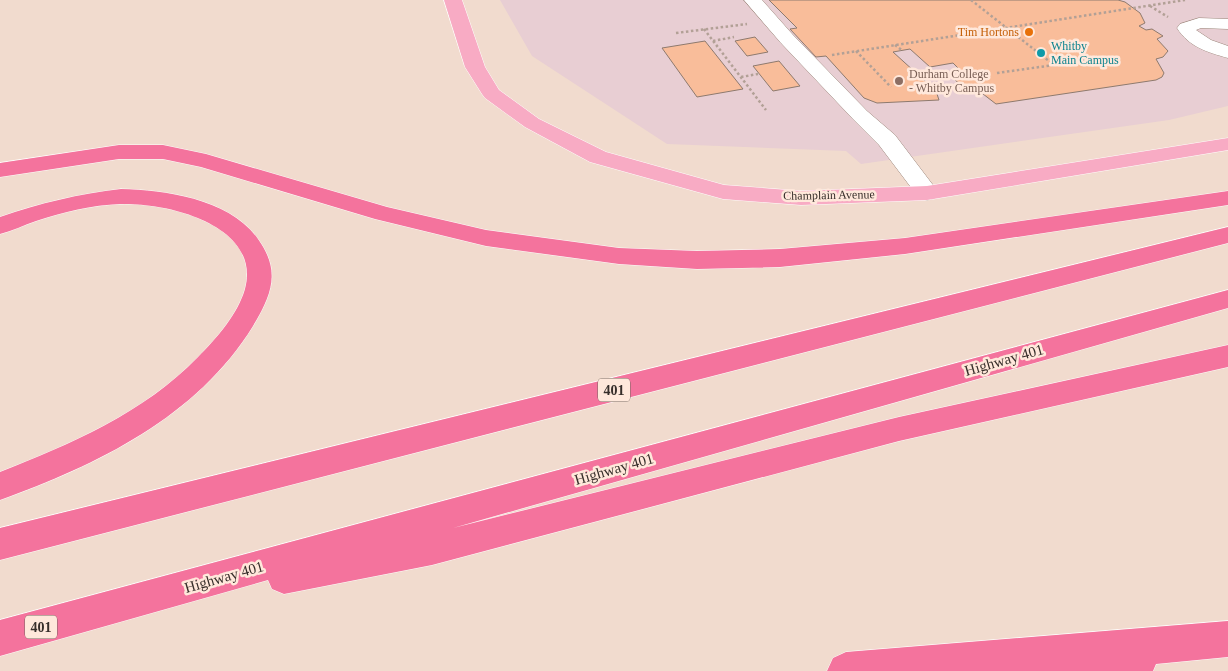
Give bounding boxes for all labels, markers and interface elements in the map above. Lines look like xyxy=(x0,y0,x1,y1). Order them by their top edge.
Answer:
place label: Tim Hortons xyxy=(958,25,1019,39)
marker: Tim Hortons xyxy=(1023,26,1035,38)
place label: Whitby Main Campus xyxy=(1051,39,1119,67)
marker: Whitby Main Campus xyxy=(1035,47,1047,59)
place label: Durham College - Whitby Campus xyxy=(909,67,994,95)
marker: Durham College - Whitby Campus xyxy=(893,75,905,87)
street label: Champlain Avenue xyxy=(783,187,875,203)
street label: Highway 401 xyxy=(963,341,1045,379)
road number: 401 xyxy=(598,378,630,402)
street label: Highway 401 xyxy=(573,450,655,488)
street label: Highway 401 xyxy=(183,558,265,596)
road number: 401 xyxy=(25,616,57,638)

